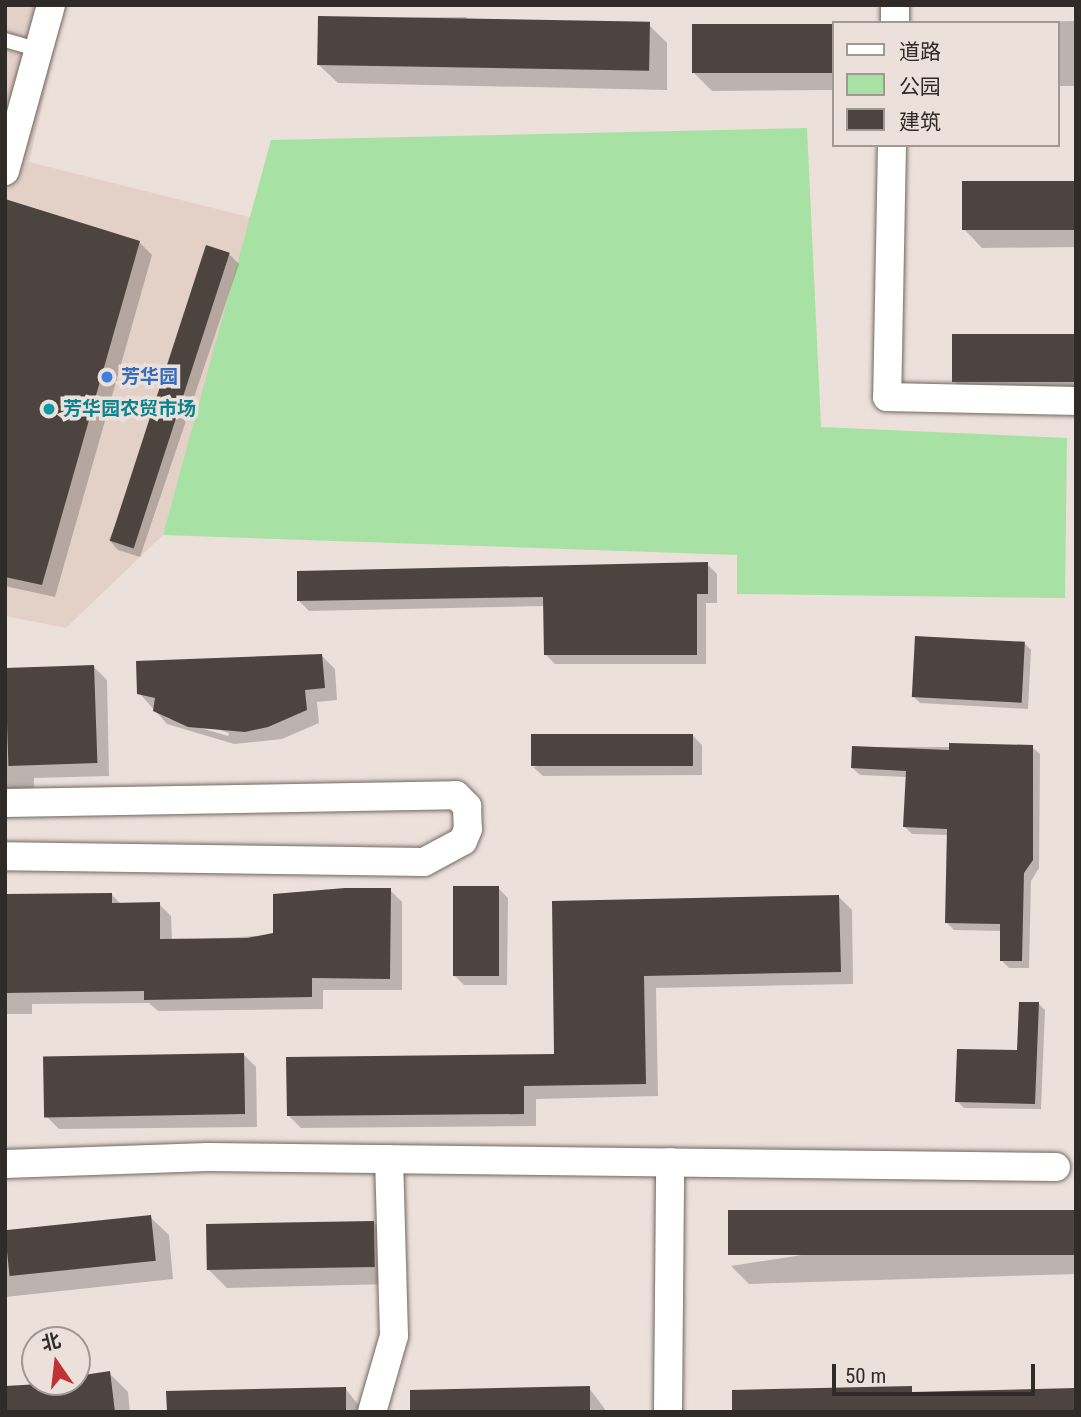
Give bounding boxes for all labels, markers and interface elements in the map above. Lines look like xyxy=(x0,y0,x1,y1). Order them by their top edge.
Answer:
legend xyxy=(832,21,1060,147)
text: 道路 xyxy=(899,40,941,64)
text: 公园 xyxy=(899,75,941,99)
text: 建筑 xyxy=(899,110,941,134)
place label: 芳华园 xyxy=(121,366,178,388)
marker: 芳华园 xyxy=(99,369,115,385)
place label: 芳华园农贸市场 xyxy=(63,398,196,420)
marker: 芳华园农贸市场 xyxy=(41,401,57,417)
north arrow xyxy=(21,1326,91,1396)
text: 北 xyxy=(39,1329,63,1356)
scale bar xyxy=(836,1350,1039,1394)
text: 50 m xyxy=(845,1364,886,1388)

